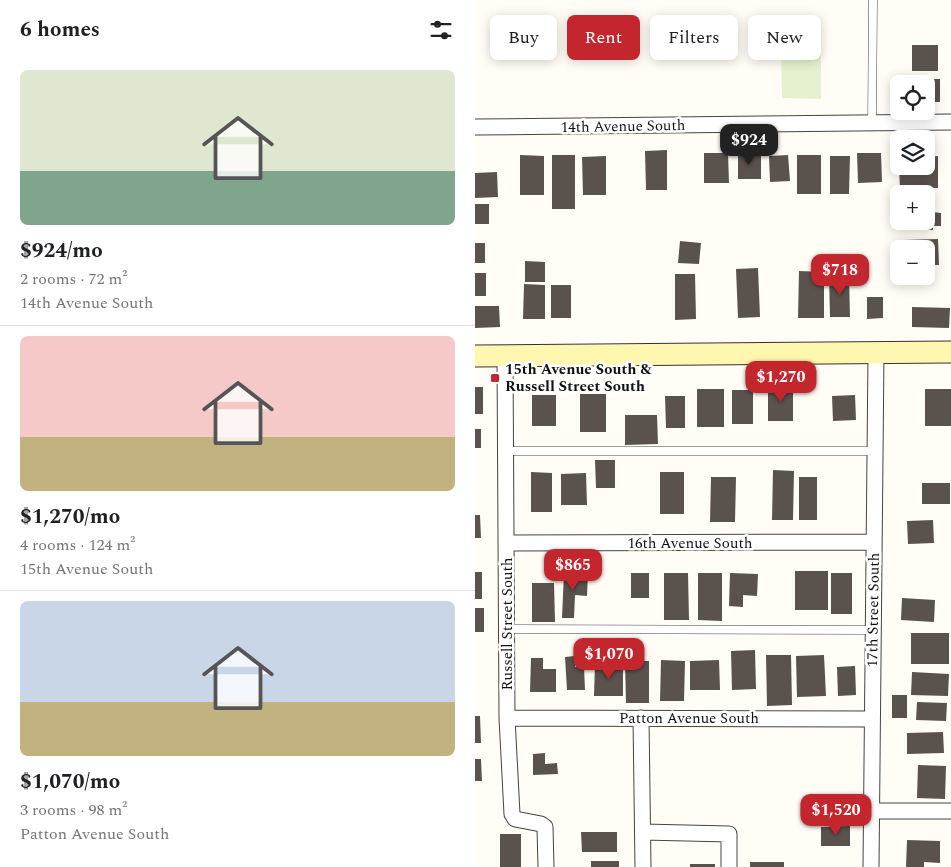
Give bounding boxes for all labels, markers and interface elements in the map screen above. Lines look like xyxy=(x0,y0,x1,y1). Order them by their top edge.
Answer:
text: 6 homes xyxy=(20,14,100,46)
chip: Buy xyxy=(490,15,557,60)
chip: Rent xyxy=(567,15,640,60)
chip: Filters xyxy=(650,15,738,60)
chip: New xyxy=(748,15,821,60)
icon: filters xyxy=(427,16,455,44)
map controls xyxy=(890,75,935,285)
button: locate xyxy=(890,75,935,120)
icon: home xyxy=(193,103,283,193)
street label: 14th Avenue South xyxy=(560,114,686,139)
pin: $924 xyxy=(719,124,779,166)
text: $924 xyxy=(731,128,767,152)
button: layers xyxy=(890,130,935,175)
button: + xyxy=(890,185,935,230)
text: $924/mo xyxy=(20,235,103,267)
button: − xyxy=(890,240,935,285)
pin: $718 xyxy=(810,254,870,296)
text: $718 xyxy=(822,258,858,282)
text: 2 rooms · 72 m² xyxy=(20,267,127,291)
text: 14th Avenue South xyxy=(20,291,153,315)
place label: 15th Avenue South & Russell Street South xyxy=(505,358,652,398)
pin: $1,270 xyxy=(740,360,822,403)
text: $1,270 xyxy=(756,365,806,389)
icon: home xyxy=(193,368,283,458)
marker: 15th Avenue South & Russell Street South xyxy=(489,372,501,384)
text: $1,270/mo xyxy=(20,501,120,533)
street label: 16th Avenue South xyxy=(628,532,753,555)
text: 4 rooms · 124 m² xyxy=(20,533,135,557)
pin: $865 xyxy=(543,548,603,591)
street label: 17th Street South xyxy=(861,552,886,668)
text: $865 xyxy=(555,553,591,577)
text: 15th Avenue South xyxy=(20,557,153,581)
street label: Russell Street South xyxy=(496,557,519,690)
icon: home xyxy=(193,633,283,723)
pin: $1,070 xyxy=(568,638,650,680)
text: $1,070 xyxy=(584,642,634,666)
street label: Patton Avenue South xyxy=(619,707,759,730)
text: $1,070/mo xyxy=(20,766,120,798)
pin: $1,520 xyxy=(795,794,877,836)
text: 3 rooms · 98 m² xyxy=(20,798,127,822)
text: $1,520 xyxy=(811,798,861,822)
text: Patton Avenue South xyxy=(20,822,169,846)

